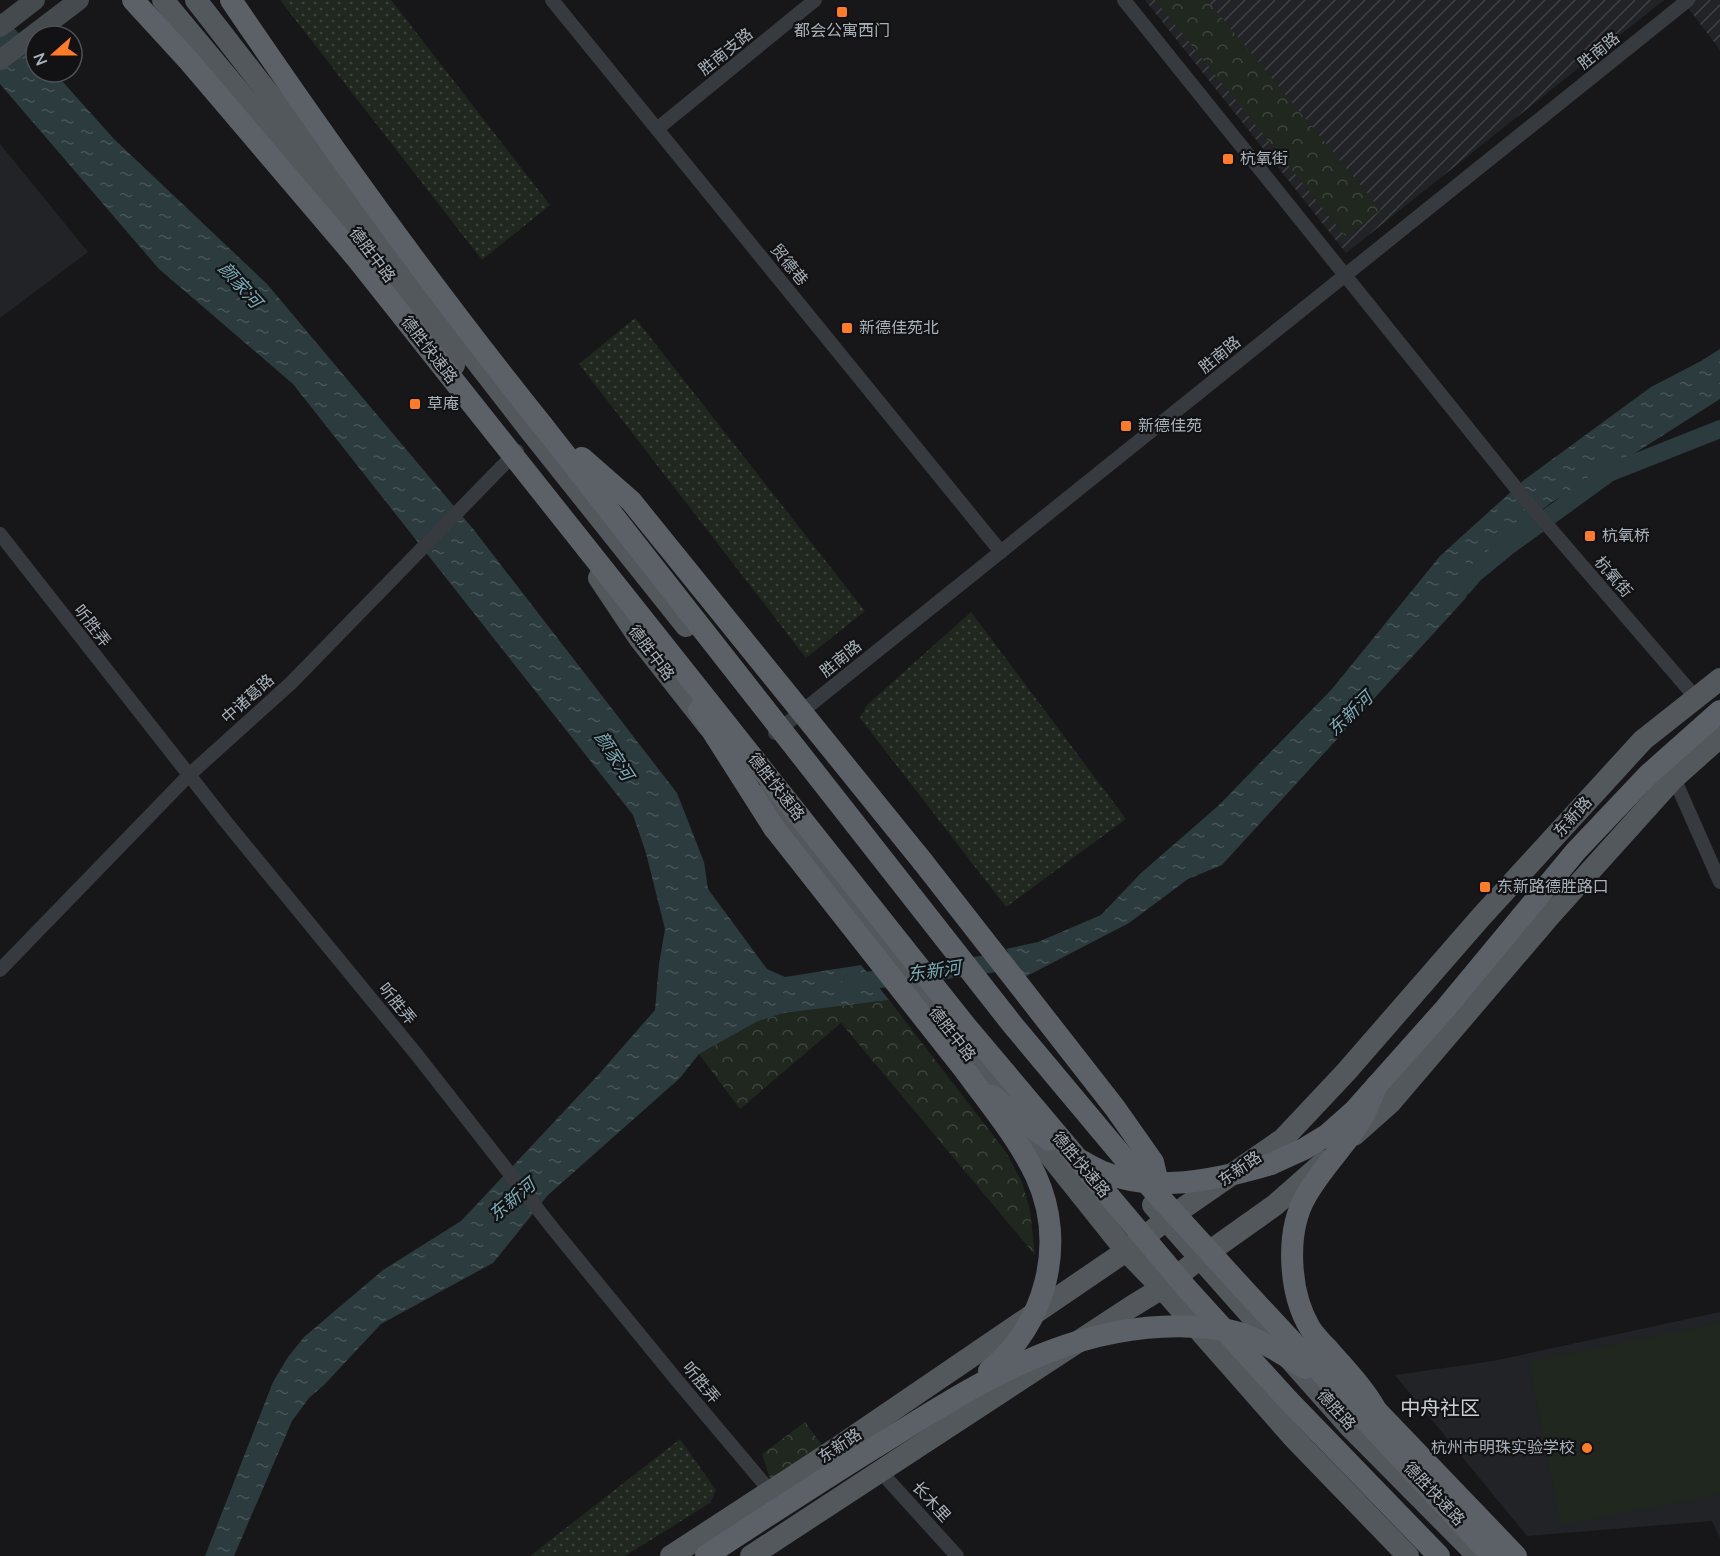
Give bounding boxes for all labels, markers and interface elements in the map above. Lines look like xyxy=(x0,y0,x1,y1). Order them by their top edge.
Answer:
marker: 都会公寓西门 xyxy=(835,5,849,19)
place label: 都会公寓西门 xyxy=(794,20,890,42)
street label: 胜南支路 xyxy=(694,23,758,81)
north arrow xyxy=(24,24,84,84)
street label: 胜南路 xyxy=(1573,27,1625,75)
text: N xyxy=(29,49,53,69)
place label: 杭氧街 xyxy=(1240,148,1288,170)
marker: 杭氧街 xyxy=(1221,152,1235,166)
street label: 德胜中路 xyxy=(344,223,400,287)
street label: 贸德巷 xyxy=(765,239,813,291)
water label: 颜家河 xyxy=(213,257,269,315)
street label: 德胜快速路 xyxy=(396,312,462,388)
place label: 新德佳苑北 xyxy=(859,317,939,339)
marker: 新德佳苑北 xyxy=(840,321,854,335)
street label: 胜南路 xyxy=(1194,331,1246,379)
place label: 草庵 xyxy=(427,393,459,415)
marker: 草庵 xyxy=(408,397,422,411)
place label: 新德佳苑 xyxy=(1138,415,1202,437)
marker: 新德佳苑 xyxy=(1119,419,1133,433)
place label: 杭氧桥 xyxy=(1602,525,1650,547)
marker: 杭氧桥 xyxy=(1583,529,1597,543)
street label: 杭氧街 xyxy=(1589,552,1637,602)
street label: 听胜弄 xyxy=(69,600,115,652)
street label: 德胜中路 xyxy=(623,621,679,685)
street label: 胜南路 xyxy=(815,635,867,683)
street label: 中诸葛路 xyxy=(217,669,279,729)
water label: 东新河 xyxy=(1322,685,1380,741)
water label: 颜家河 xyxy=(589,727,640,788)
street label: 德胜快速路 xyxy=(743,749,809,825)
street label: 东新路 xyxy=(1549,792,1597,842)
place label: 东新路德胜路口 xyxy=(1497,876,1609,898)
marker: 东新路德胜路口 xyxy=(1478,880,1492,894)
water label: 东新河 xyxy=(906,955,965,987)
street label: 听胜弄 xyxy=(373,978,421,1030)
street label: 德胜中路 xyxy=(924,1002,980,1066)
street label: 德胜快速路 xyxy=(1047,1127,1115,1203)
street label: 东新路 xyxy=(1214,1146,1266,1192)
water label: 东新河 xyxy=(484,1172,543,1227)
street label: 听胜弄 xyxy=(677,1358,725,1408)
street label: 德胜路 xyxy=(1312,1385,1360,1435)
district label: 中舟社区 xyxy=(1400,1395,1480,1422)
street label: 东新路 xyxy=(814,1423,866,1469)
place label: 杭州市明珠实验学校 xyxy=(1431,1437,1575,1459)
marker: 杭州市明珠实验学校 xyxy=(1580,1441,1594,1455)
street label: 德胜快速路 xyxy=(1399,1457,1469,1531)
street label: 长木里 xyxy=(907,1477,955,1527)

